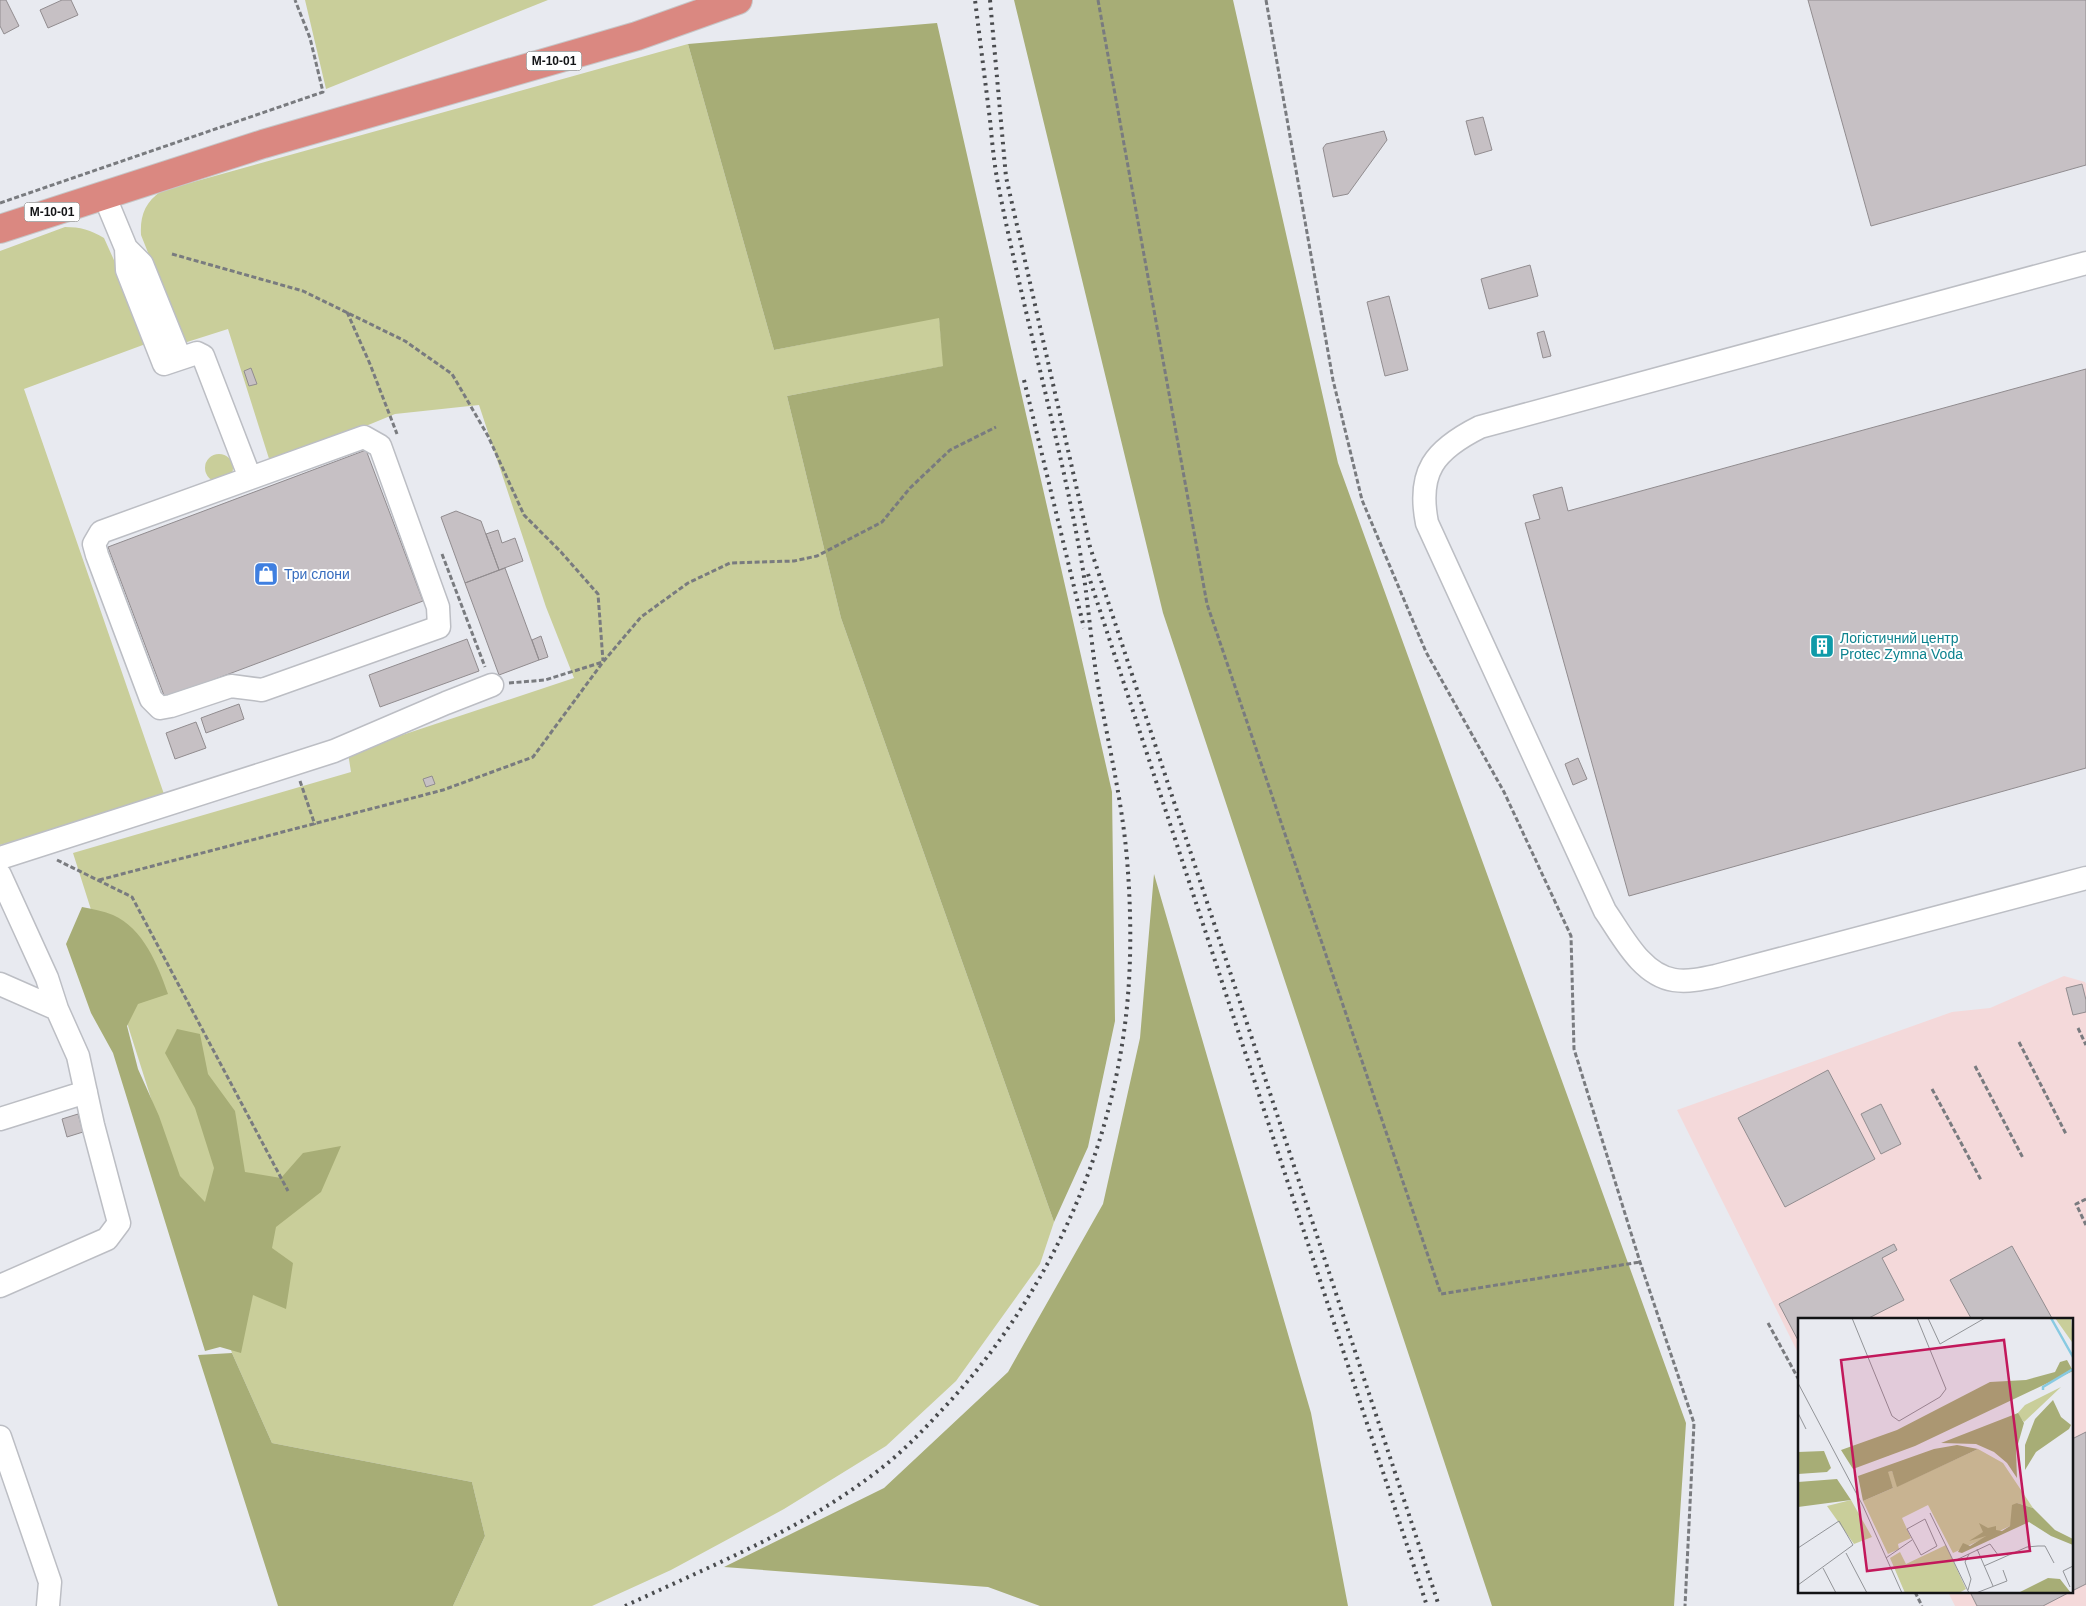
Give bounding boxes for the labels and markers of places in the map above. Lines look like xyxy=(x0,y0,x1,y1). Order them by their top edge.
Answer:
shop icon: Три слони xyxy=(253,561,279,587)
place label: Три слони xyxy=(284,566,350,582)
place label: Логістичний центр Protec Zymna Voda xyxy=(1840,630,1963,662)
building icon: Логістичний центр Protec Zymna Voda xyxy=(1809,633,1835,659)

